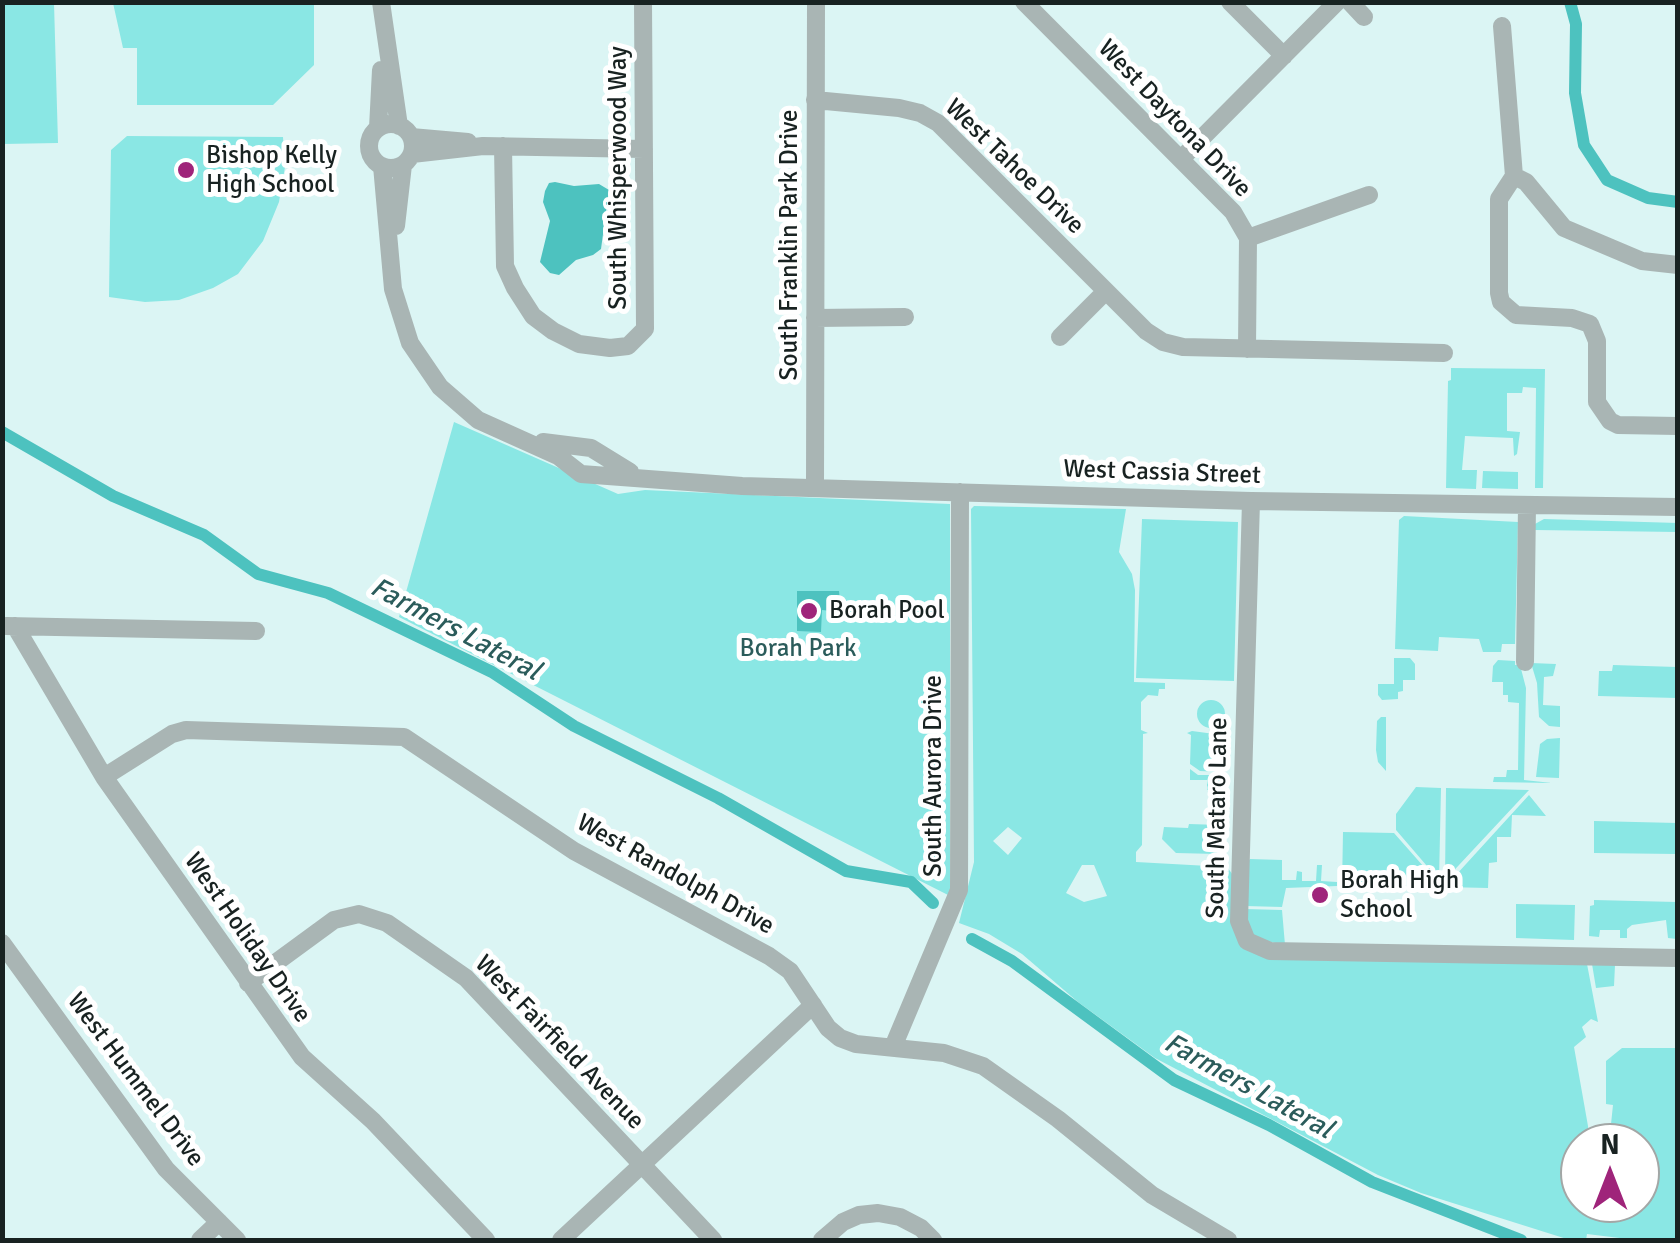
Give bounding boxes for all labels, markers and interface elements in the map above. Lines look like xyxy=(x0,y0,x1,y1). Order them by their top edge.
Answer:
street label: West Daytona Drive xyxy=(1091,34,1257,204)
street label: South Whisperwood Way xyxy=(604,46,634,310)
street label: West Tahoe Drive xyxy=(938,93,1090,241)
street label: South Franklin Park Drive xyxy=(775,110,805,380)
place label: Bishop Kelly High School xyxy=(206,141,337,200)
marker: Bishop Kelly High School xyxy=(175,159,197,181)
street label: West Cassia Street xyxy=(1063,455,1261,491)
water label: Farmers Lateral xyxy=(364,571,546,689)
place label: Borah Pool xyxy=(829,596,945,626)
marker: Borah Pool xyxy=(798,600,820,622)
park label: Borah Park xyxy=(740,634,856,664)
street label: South Aurora Drive xyxy=(919,675,949,877)
street label: South Mataro Lane xyxy=(1201,717,1235,919)
street label: West Randolph Drive xyxy=(571,808,779,942)
street label: West Holiday Drive xyxy=(177,847,317,1029)
place label: Borah High School xyxy=(1340,866,1459,925)
marker: Borah High School xyxy=(1309,884,1331,906)
street label: West Fairfield Avenue xyxy=(468,950,650,1136)
street label: West Hummel Drive xyxy=(60,987,210,1173)
water label: Farmers Lateral xyxy=(1158,1027,1338,1147)
north arrow xyxy=(1560,1123,1660,1223)
text: N xyxy=(1600,1128,1620,1162)

